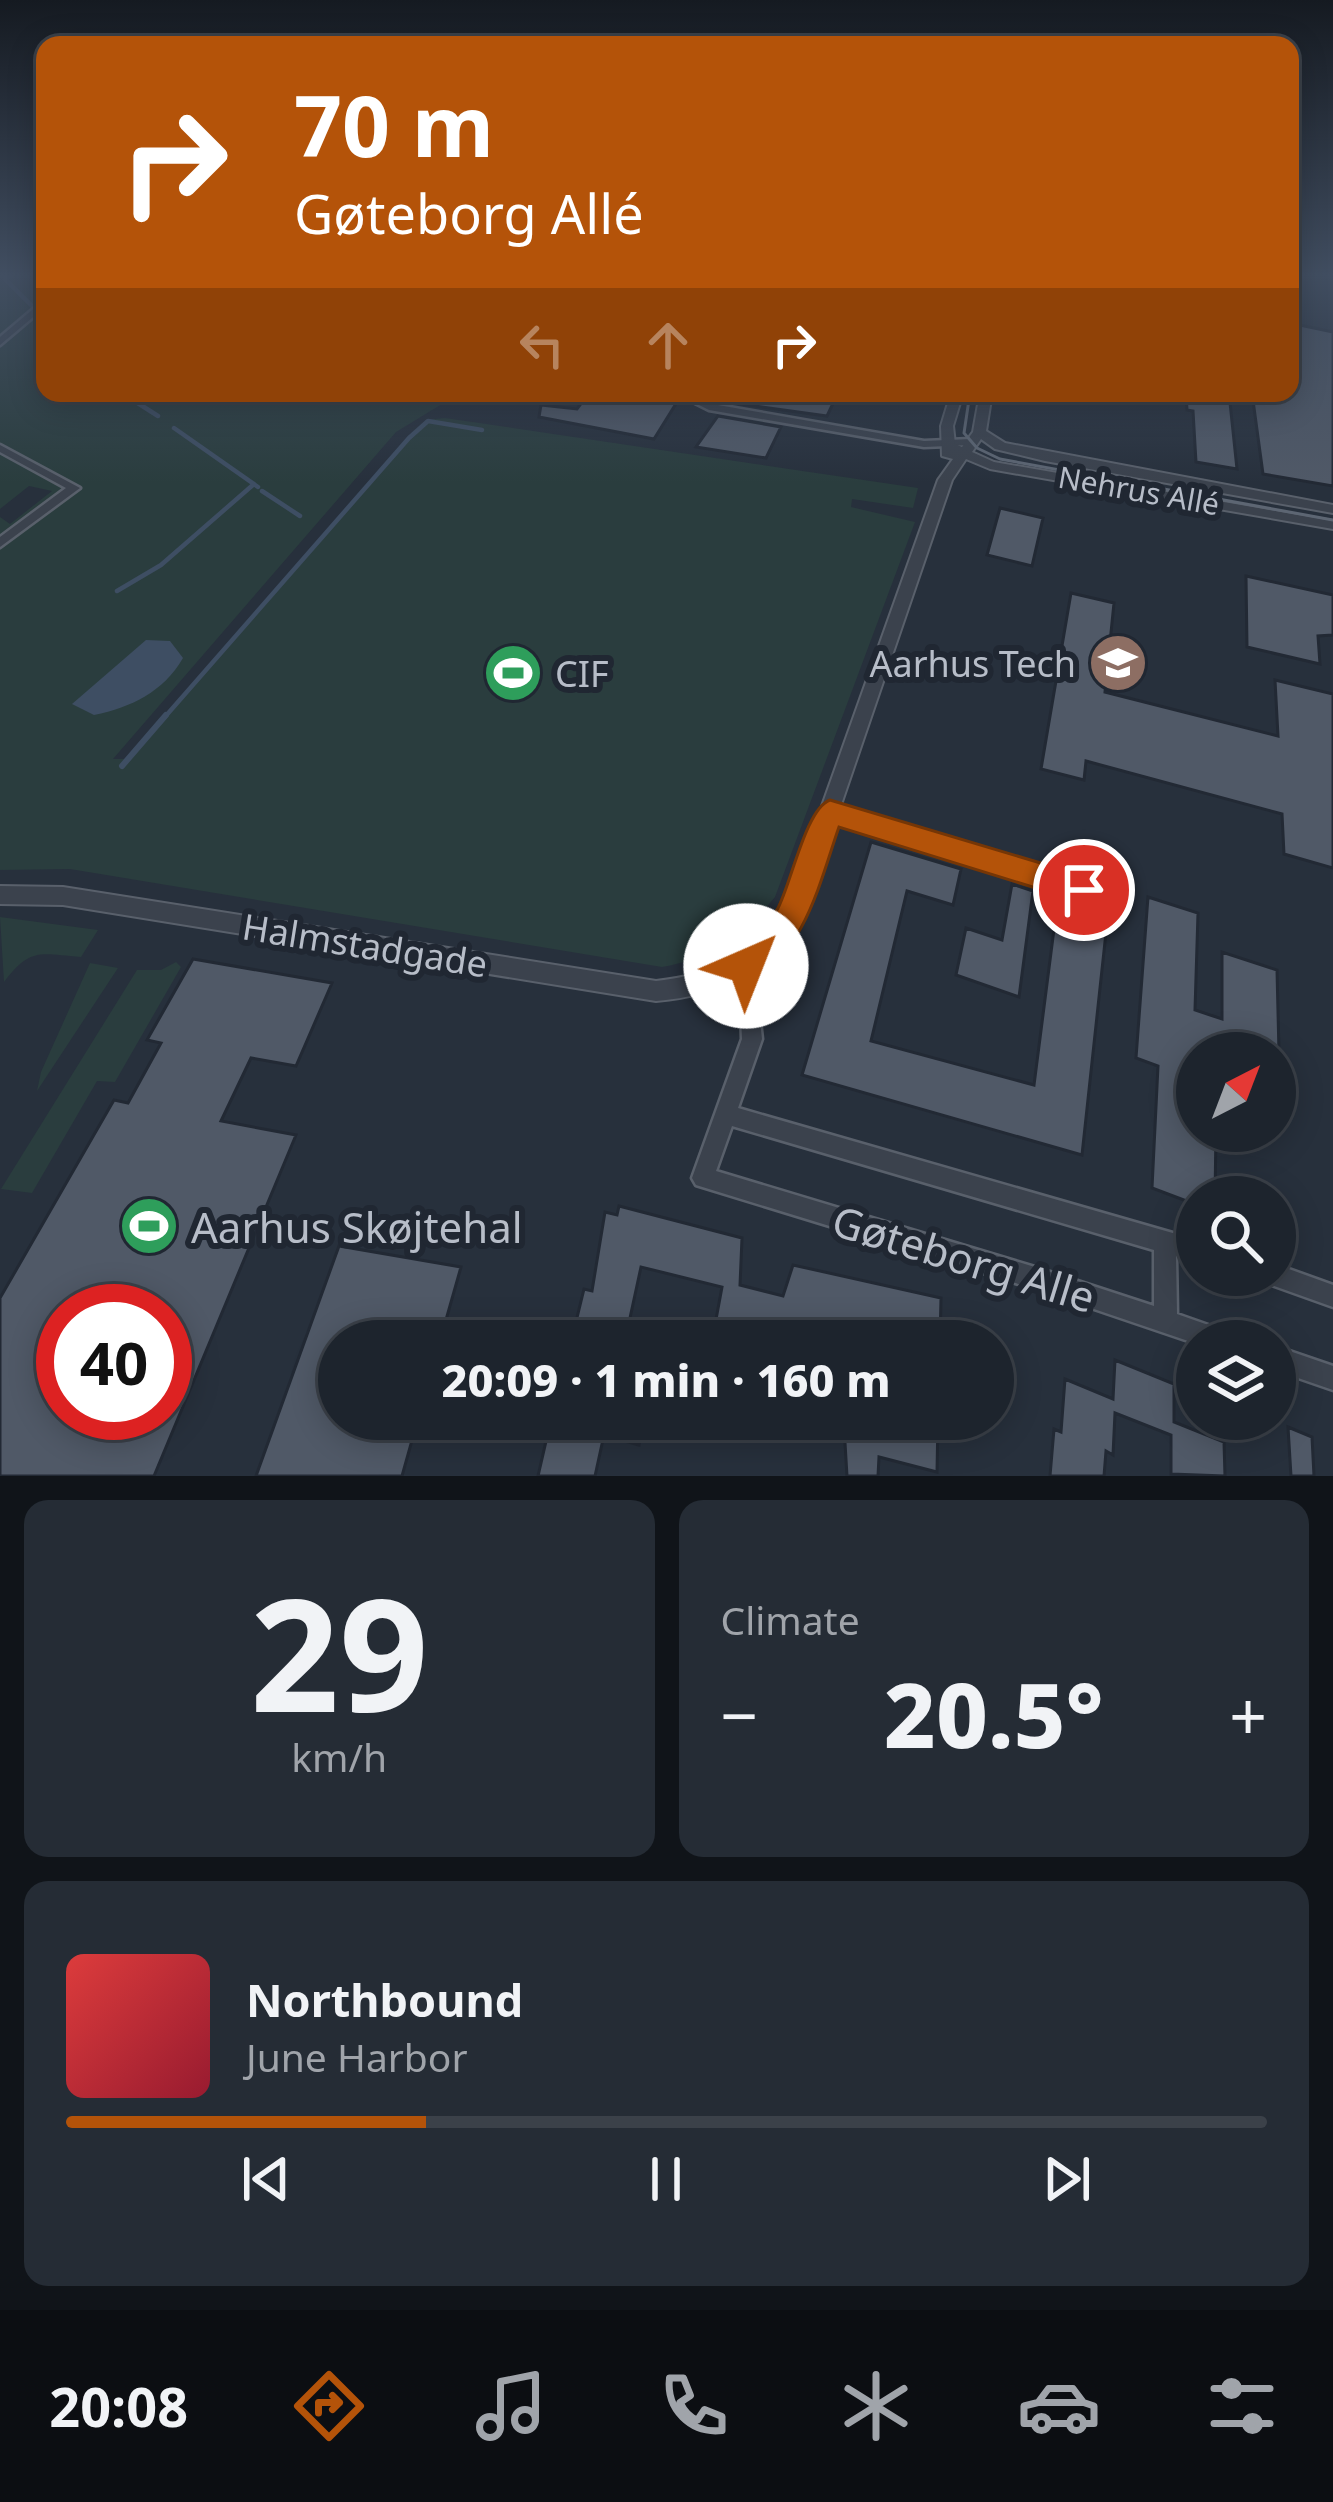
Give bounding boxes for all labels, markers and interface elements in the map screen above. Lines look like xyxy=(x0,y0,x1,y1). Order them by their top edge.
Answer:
text: 70 m xyxy=(294,67,494,182)
icon: right xyxy=(96,84,252,240)
text: Gøteborg Allé xyxy=(294,176,644,250)
icon: left xyxy=(509,312,575,378)
icon: ahead xyxy=(635,312,701,378)
icon: right xyxy=(761,312,827,378)
street label: Nehrus Allé xyxy=(1055,456,1223,524)
school or university icon: Aarhus Tech xyxy=(1087,632,1149,694)
place label: Aarhus Tech xyxy=(870,639,1076,688)
sports icon: CIF xyxy=(482,642,544,704)
place label: CIF xyxy=(555,649,609,698)
pin xyxy=(1033,839,1135,941)
icon: arrive xyxy=(1051,857,1117,923)
street label: Halmstadgade xyxy=(239,901,491,989)
position arrow xyxy=(683,903,809,1029)
north arrow xyxy=(1176,1032,1296,1152)
map controls xyxy=(1176,1032,1296,1440)
button: search xyxy=(1176,1176,1296,1296)
street label: Gøteborg Alle xyxy=(826,1191,1102,1325)
sports icon: Aarhus Skøjtehal xyxy=(118,1195,180,1257)
place label: Aarhus Skøjtehal xyxy=(191,1198,523,1255)
speed limit sign: 40 xyxy=(36,1284,192,1440)
button: layers xyxy=(1176,1320,1296,1440)
text: 20:09 · 1 min · 160 m xyxy=(441,1349,891,1410)
text: 29 xyxy=(250,1545,428,1758)
text: Climate xyxy=(721,1593,860,1646)
text: 20.5° xyxy=(884,1652,1104,1774)
text: − xyxy=(721,1669,758,1759)
text: + xyxy=(1229,1669,1267,1759)
text: km/h xyxy=(291,1730,387,1783)
text: Northbound xyxy=(246,1969,523,2030)
text: June Harbor xyxy=(246,2030,468,2083)
icon: previous xyxy=(233,2146,299,2212)
icon: pause xyxy=(633,2146,699,2212)
icon: next xyxy=(1034,2146,1100,2212)
icon: directions xyxy=(287,2364,371,2448)
icon: music xyxy=(469,2364,553,2448)
icon: phone xyxy=(652,2364,736,2448)
icon: climate xyxy=(834,2364,918,2448)
icon: car xyxy=(1017,2364,1101,2448)
icon: filters xyxy=(1200,2364,1284,2448)
text: 20:08 xyxy=(49,2369,188,2443)

